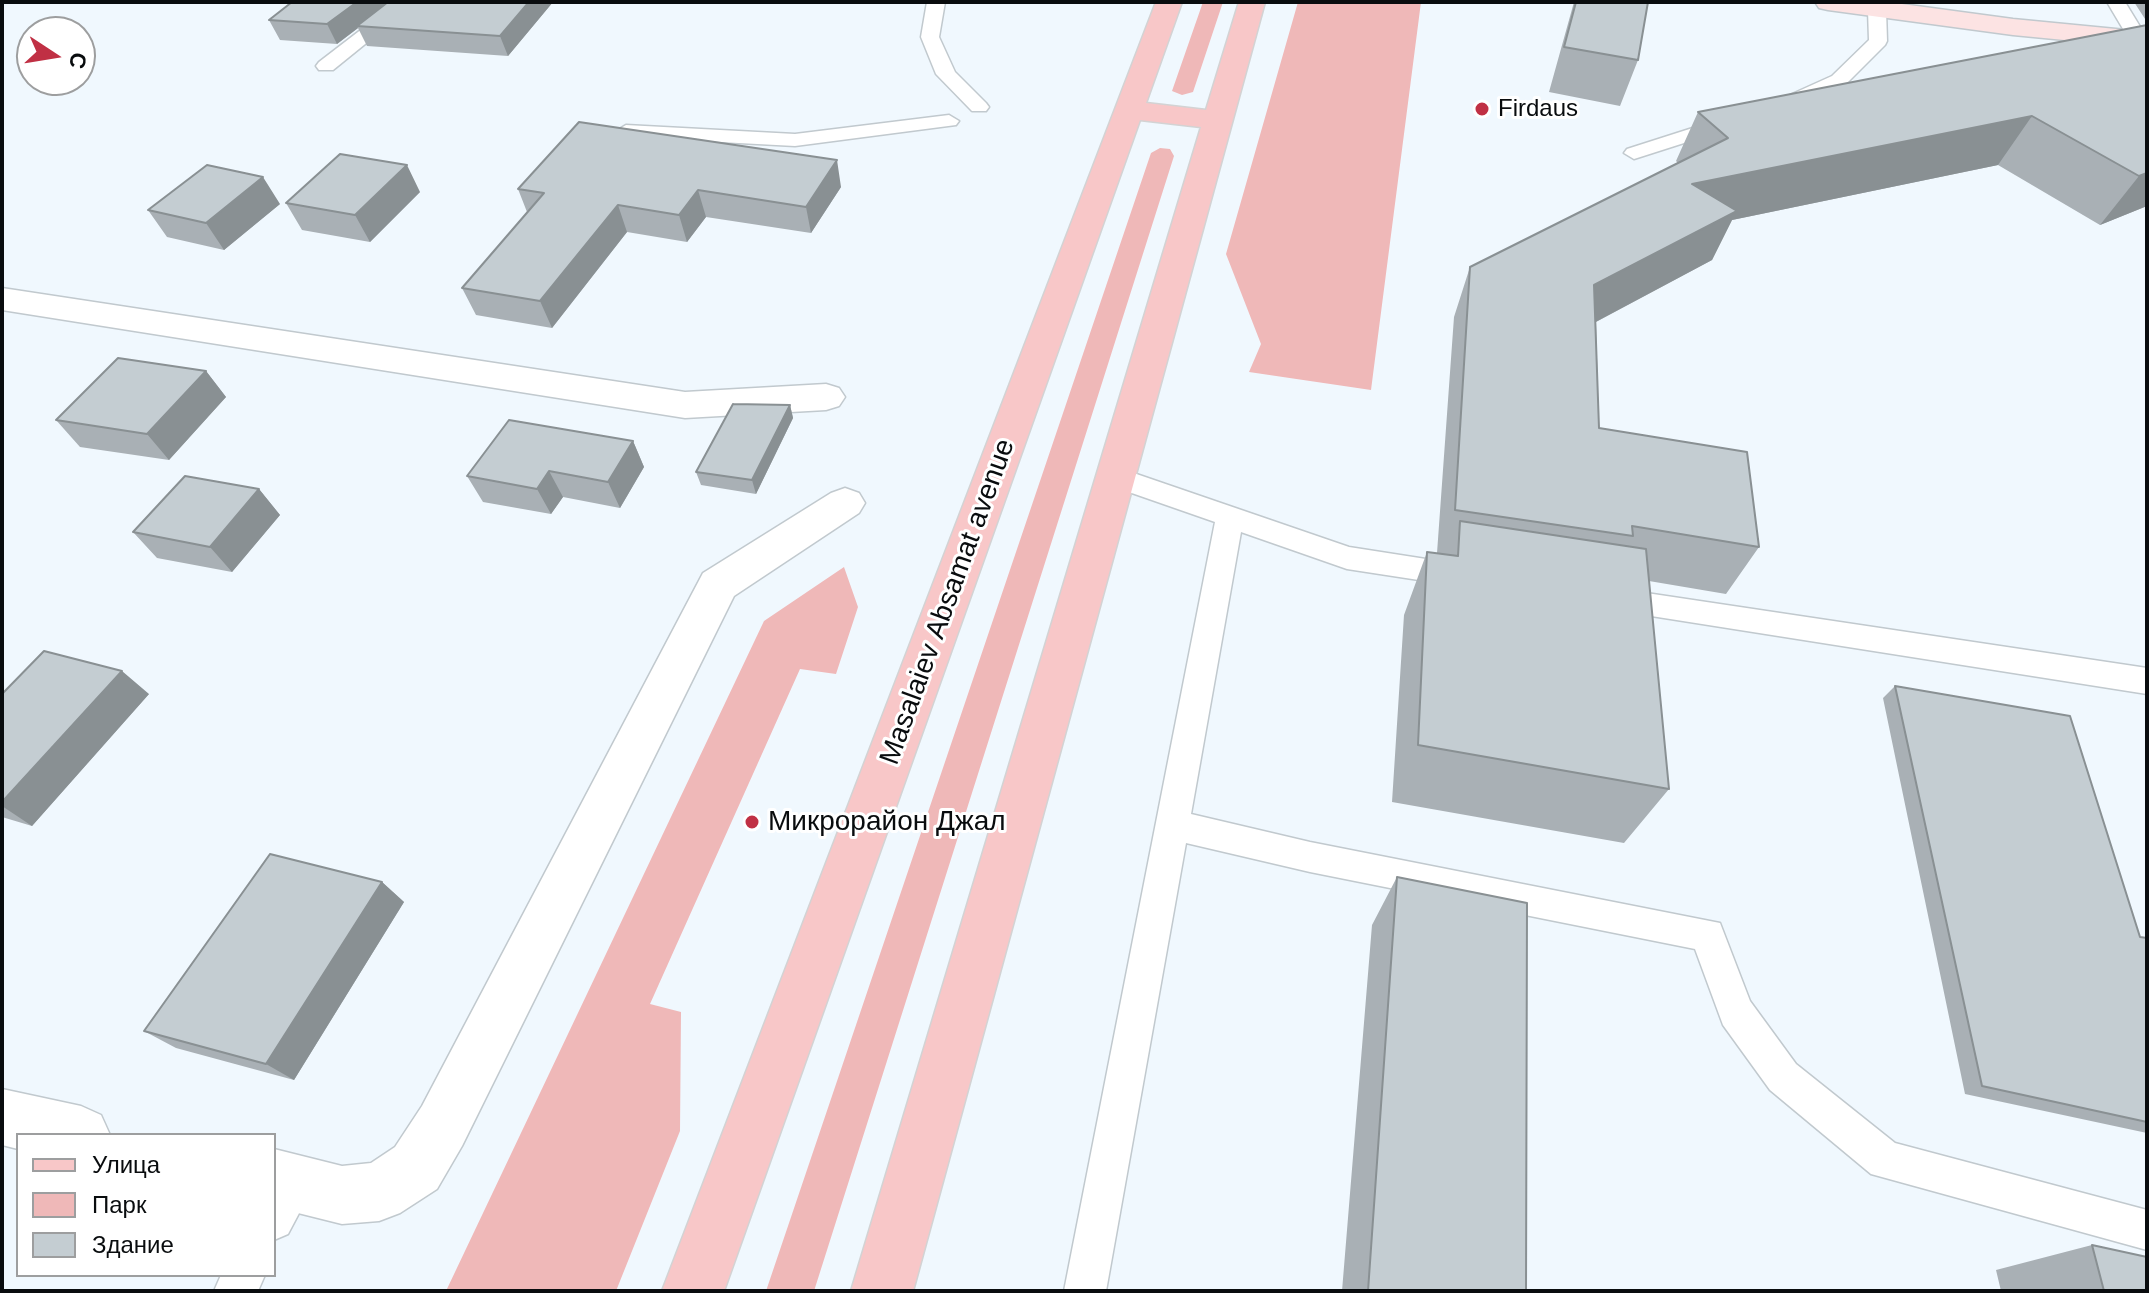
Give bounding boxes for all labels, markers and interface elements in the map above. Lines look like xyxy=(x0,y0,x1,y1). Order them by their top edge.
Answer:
north arrow xyxy=(16,16,96,96)
text: С xyxy=(64,50,92,71)
place label: Firdaus xyxy=(1498,95,1578,123)
marker: Firdaus xyxy=(1473,100,1491,118)
street label: Masalaiev Absamat avenue xyxy=(873,435,1023,769)
place label: Микрорайон Джал xyxy=(768,805,1006,839)
marker: Микрорайон Джал xyxy=(743,813,761,831)
legend xyxy=(16,1133,276,1277)
text: Улица xyxy=(92,1151,160,1178)
text: Парк xyxy=(92,1191,146,1218)
text: Здание xyxy=(92,1231,174,1258)

